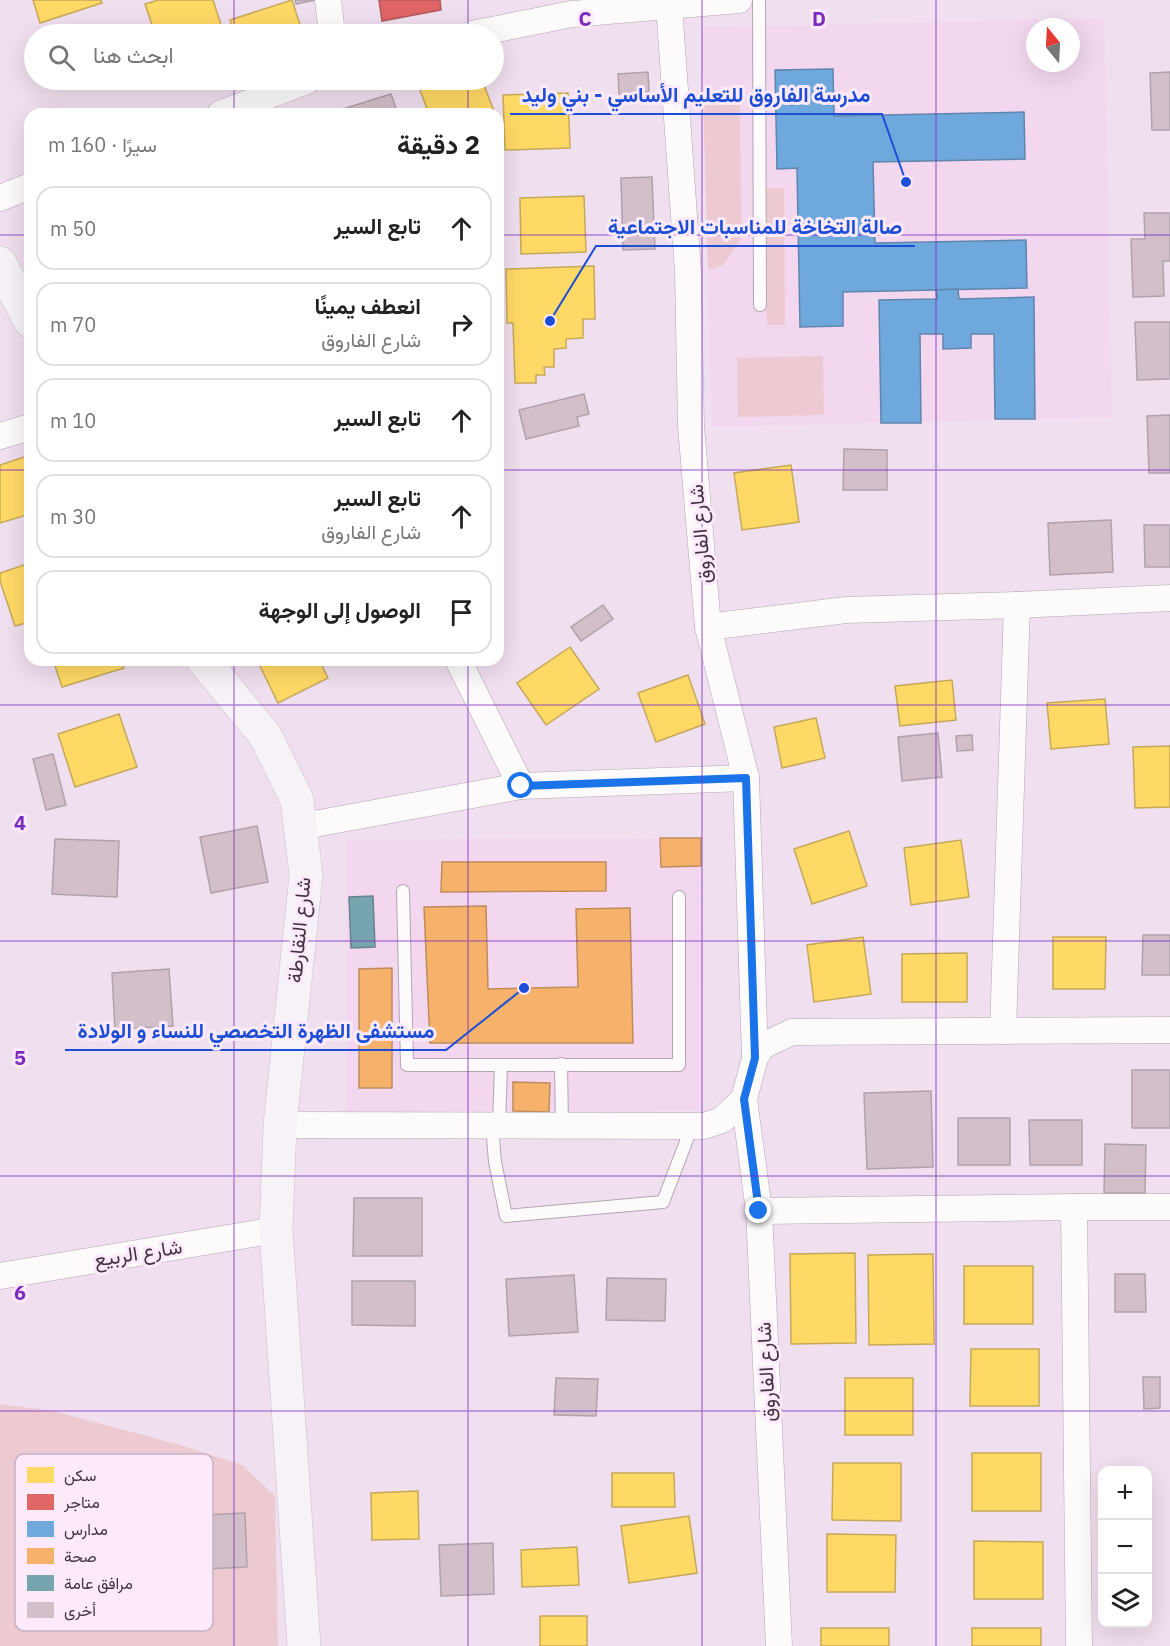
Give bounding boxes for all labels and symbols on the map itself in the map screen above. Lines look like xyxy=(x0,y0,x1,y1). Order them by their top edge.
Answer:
text: C xyxy=(578,5,592,32)
text: D xyxy=(812,5,826,32)
north arrow xyxy=(1026,18,1080,72)
callout: مدرسة الفاروق للتعليم الأساسي - بني وليد xyxy=(510,75,882,114)
text: مدرسة الفاروق للتعليم الأساسي - بني وليد xyxy=(522,80,870,112)
callout: صالة التخاخة للمناسبات الاجتماعية xyxy=(596,207,915,246)
text: صالة التخاخة للمناسبات الاجتماعية xyxy=(608,212,902,240)
street label: شارع الفاروق xyxy=(682,483,718,585)
route start xyxy=(507,772,533,798)
text: 4 xyxy=(14,809,26,836)
street label: شارع النقارطة xyxy=(280,876,318,984)
callout: مستشفى الظهرة التخصصي للنساء و الولادة xyxy=(65,1011,446,1050)
text: مستشفى الظهرة التخصصي للنساء و الولادة xyxy=(78,1016,435,1048)
text: 5 xyxy=(14,1044,26,1071)
route end xyxy=(745,1197,771,1223)
street label: شارع الربيع xyxy=(92,1232,184,1274)
text: 6 xyxy=(14,1279,26,1306)
street label: شارع الفاروق xyxy=(749,1321,783,1423)
legend xyxy=(15,1454,213,1631)
text: سكن xyxy=(64,1465,96,1486)
text: متاجر xyxy=(63,1492,100,1513)
text: مدارس xyxy=(64,1519,108,1540)
text: صحة xyxy=(64,1546,97,1566)
text: مرافق عامة xyxy=(64,1573,133,1594)
text: أخرى xyxy=(64,1600,96,1621)

